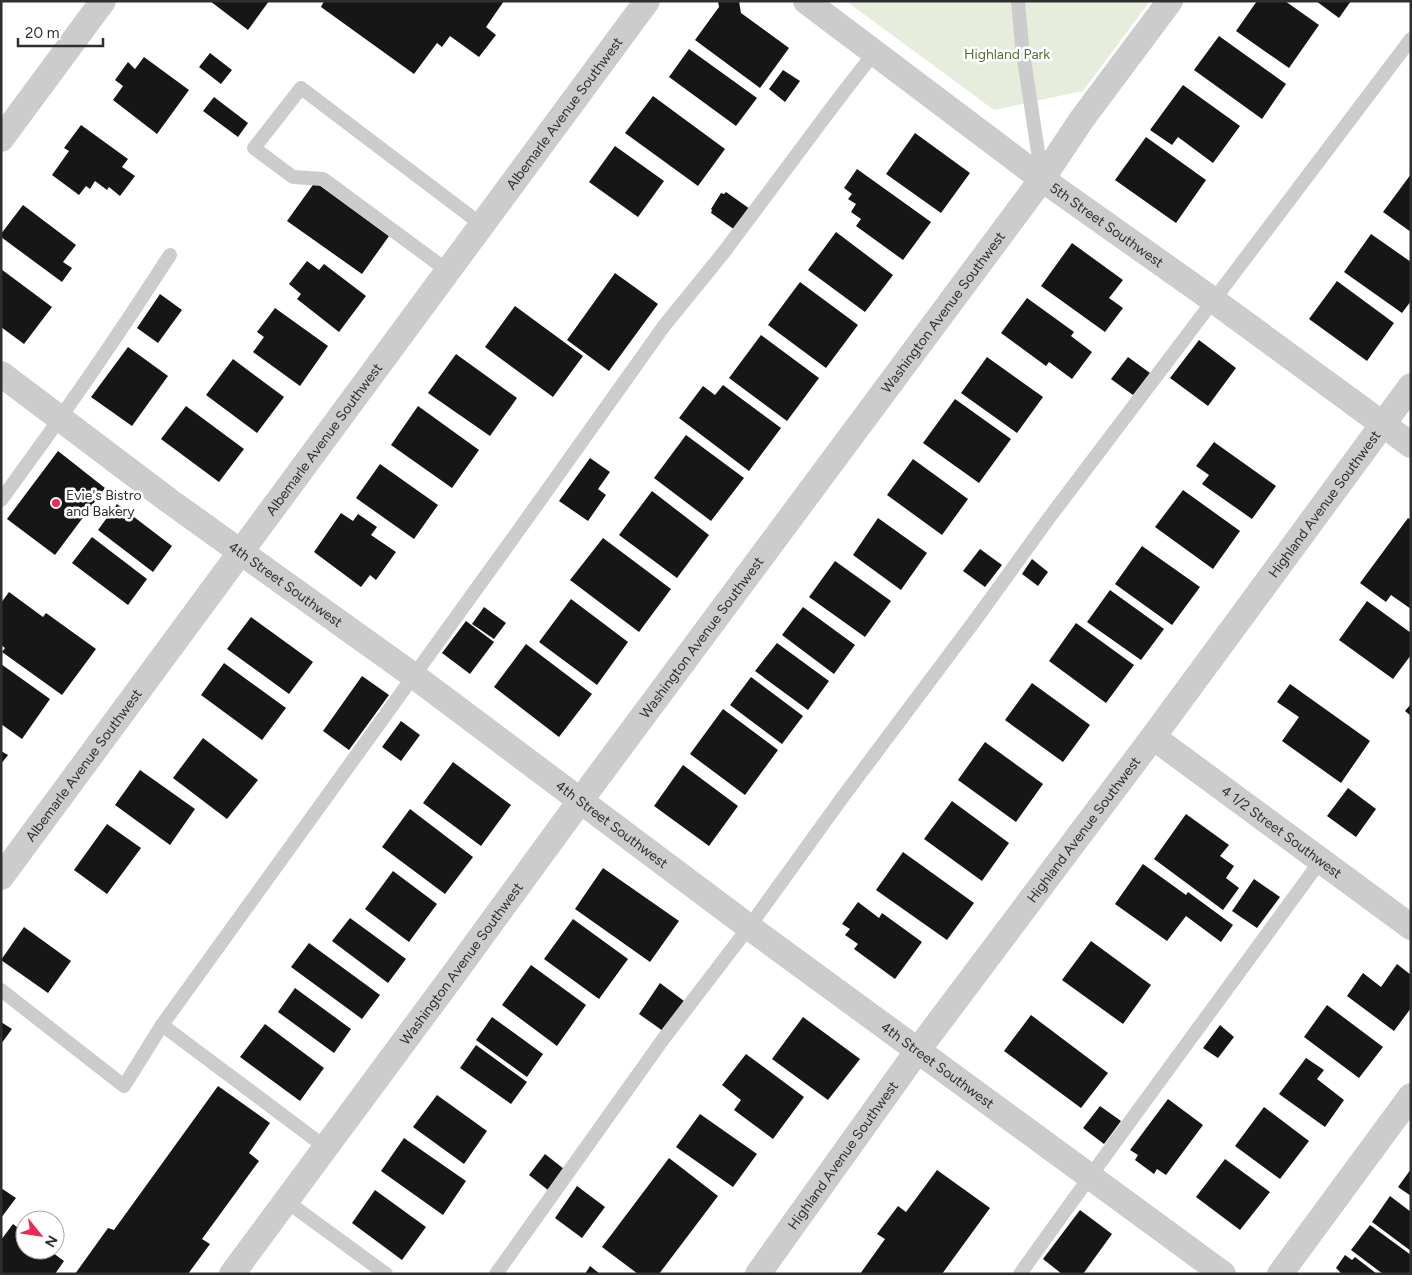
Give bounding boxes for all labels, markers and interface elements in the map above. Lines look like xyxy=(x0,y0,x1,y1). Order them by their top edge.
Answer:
scale bar xyxy=(18,15,102,47)
text: 20 m xyxy=(25,24,59,42)
street label: Albemarle Avenue Southwest xyxy=(503,34,626,193)
park label: Highland Park xyxy=(964,46,1050,63)
street label: 5th Street Southwest xyxy=(1046,179,1167,271)
street label: Washington Avenue Southwest xyxy=(878,228,1009,397)
street label: Albemarle Avenue Southwest xyxy=(262,360,386,519)
street label: Highland Avenue Southwest xyxy=(1265,427,1384,581)
place label: Evie's Bistro and Bakery xyxy=(66,487,142,520)
marker: Evie's Bistro and Bakery xyxy=(50,497,62,509)
street label: 4th Street Southwest xyxy=(225,538,346,631)
street label: Washington Avenue Southwest xyxy=(636,554,767,722)
street label: Albemarle Avenue Southwest xyxy=(22,686,146,845)
street label: Highland Avenue Southwest xyxy=(1024,753,1144,906)
street label: 4th Street Southwest xyxy=(552,777,671,872)
street label: 4 1/2 Street Southwest xyxy=(1218,782,1345,882)
street label: Washington Avenue Southwest xyxy=(397,879,527,1048)
street label: 4th Street Southwest xyxy=(877,1018,997,1112)
street label: Highland Avenue Southwest xyxy=(785,1078,902,1233)
north arrow xyxy=(15,1210,65,1260)
text: N xyxy=(41,1232,61,1250)

